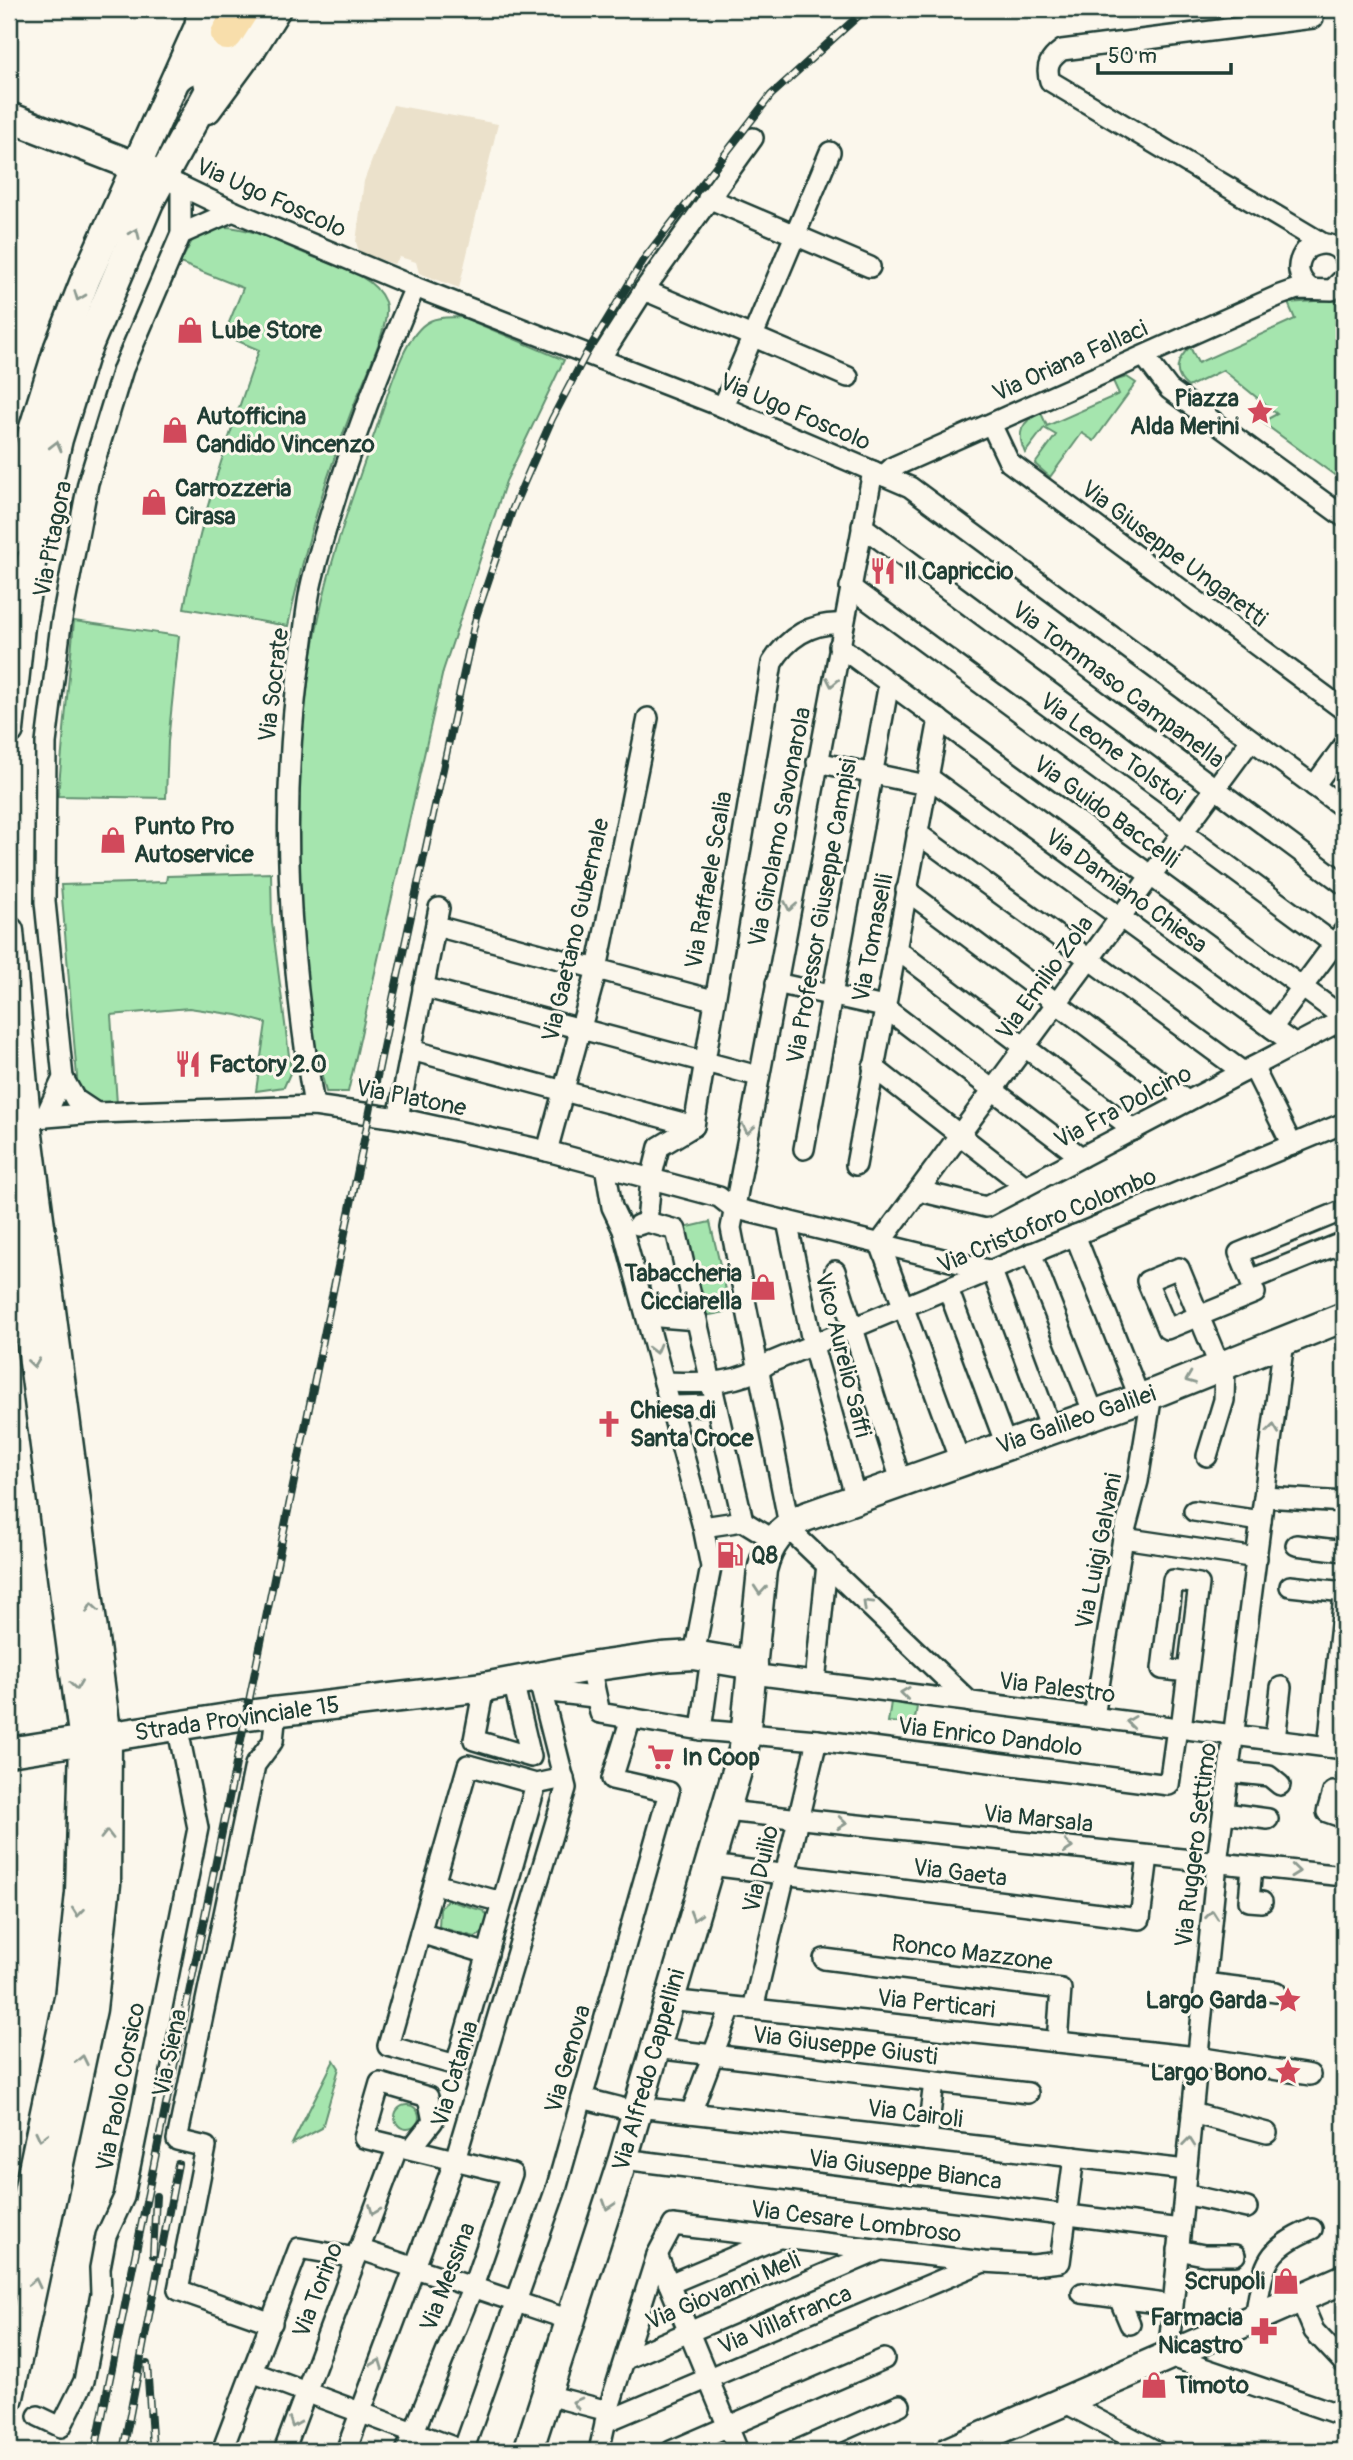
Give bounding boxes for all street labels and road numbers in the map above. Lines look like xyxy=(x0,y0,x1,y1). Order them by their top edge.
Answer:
street label: Via Ugo Foscolo xyxy=(191,152,351,244)
street label: Via Oriana Fallaci xyxy=(988,314,1152,408)
street label: Via Ugo Foscolo xyxy=(715,367,875,457)
street label: Via Giuseppe Ungaretti xyxy=(1075,474,1273,634)
street label: Via Pitagora xyxy=(28,478,78,600)
street label: Via Tommaso Campanella xyxy=(1006,595,1230,775)
street label: Via Socrate xyxy=(253,626,295,744)
street label: Via Leone Tolstoi xyxy=(1034,687,1190,811)
street label: Via Girolamo Savonarola xyxy=(743,705,817,949)
street label: Via Guido Baccelli xyxy=(1027,749,1185,875)
street label: Via Professor Giuseppe Campisi xyxy=(781,756,863,1066)
street label: Via Raffaele Scalia xyxy=(679,789,739,971)
street label: Via Gaetano Gubernale xyxy=(536,815,616,1045)
street label: Via Damiano Chiesa xyxy=(1039,822,1213,960)
street label: Via Tomaselli xyxy=(846,871,900,1005)
street label: Via Emilio Zola xyxy=(990,910,1100,1046)
street label: Via Fra Dolcino xyxy=(1049,1059,1197,1155)
street label: Via Platone xyxy=(353,1073,469,1123)
street label: Via Cristoforo Colombo xyxy=(933,1162,1161,1280)
street label: Vico Aurelio Saffi xyxy=(809,1270,877,1440)
street label: Via Galileo Galilei xyxy=(993,1379,1159,1461)
street label: Via Luigi Galvani xyxy=(1070,1471,1128,1631)
street label: Via Palestro xyxy=(997,1666,1117,1710)
street label: Strada Provinciale 15 xyxy=(133,1690,341,1748)
street label: Via Enrico Dandolo xyxy=(896,1711,1084,1763)
street label: Via Ruggero Settimo xyxy=(1169,1741,1223,1949)
street label: Via Marsala xyxy=(981,1799,1095,1839)
street label: Via Duilio xyxy=(737,1822,785,1916)
street label: Via Gaeta xyxy=(911,1853,1009,1893)
street label: Ronco Mazzone xyxy=(890,1929,1054,1977)
street label: Via Alfredo Cappellini xyxy=(606,1965,692,2175)
street label: Via Perticari xyxy=(875,1983,997,2025)
street label: Via Paolo Corsico xyxy=(90,2000,152,2174)
street label: Via Genova xyxy=(539,2002,597,2116)
street label: Via Siena xyxy=(147,2006,193,2100)
street label: Via Catania xyxy=(425,2017,485,2131)
street label: Via Giuseppe Giusti xyxy=(751,2020,939,2072)
street label: Via Cairoli xyxy=(865,2094,965,2134)
street label: Via Giuseppe Bianca xyxy=(807,2144,1003,2196)
street label: Via Cesare Lombroso xyxy=(749,2195,963,2249)
street label: Via Messina xyxy=(414,2218,482,2336)
street label: Via Torino xyxy=(287,2238,349,2342)
street label: Via Giovanni Meli xyxy=(641,2245,805,2337)
street label: Via Villafranca xyxy=(714,2279,856,2361)

